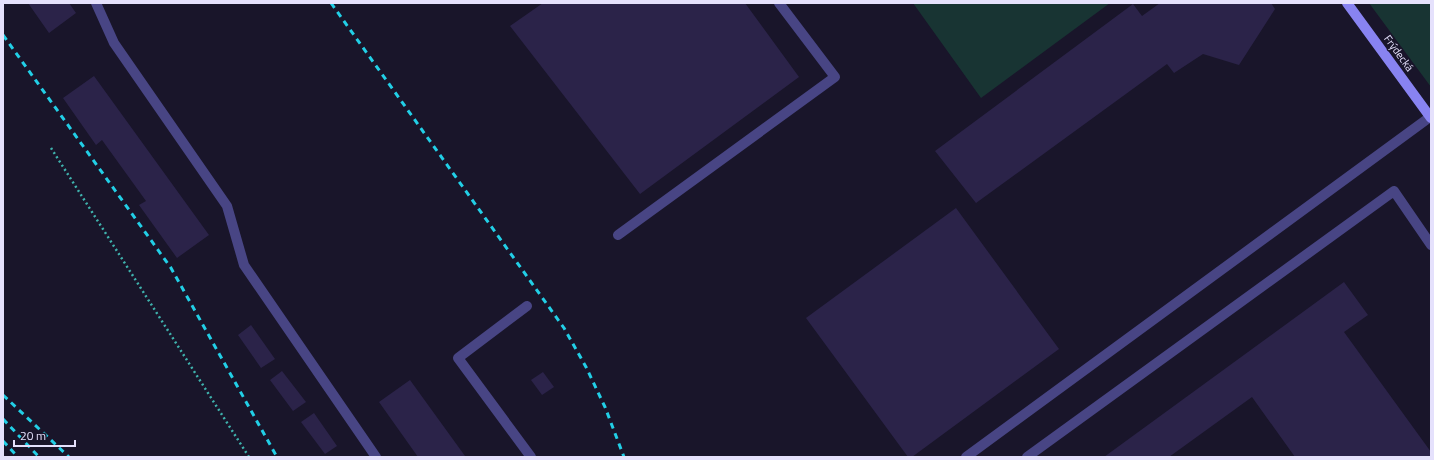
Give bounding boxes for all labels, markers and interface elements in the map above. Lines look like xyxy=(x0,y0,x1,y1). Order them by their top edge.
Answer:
street label: Frýdecká xyxy=(1380,32,1418,75)
scale bar xyxy=(14,422,75,448)
text: 20 m xyxy=(20,426,46,445)

